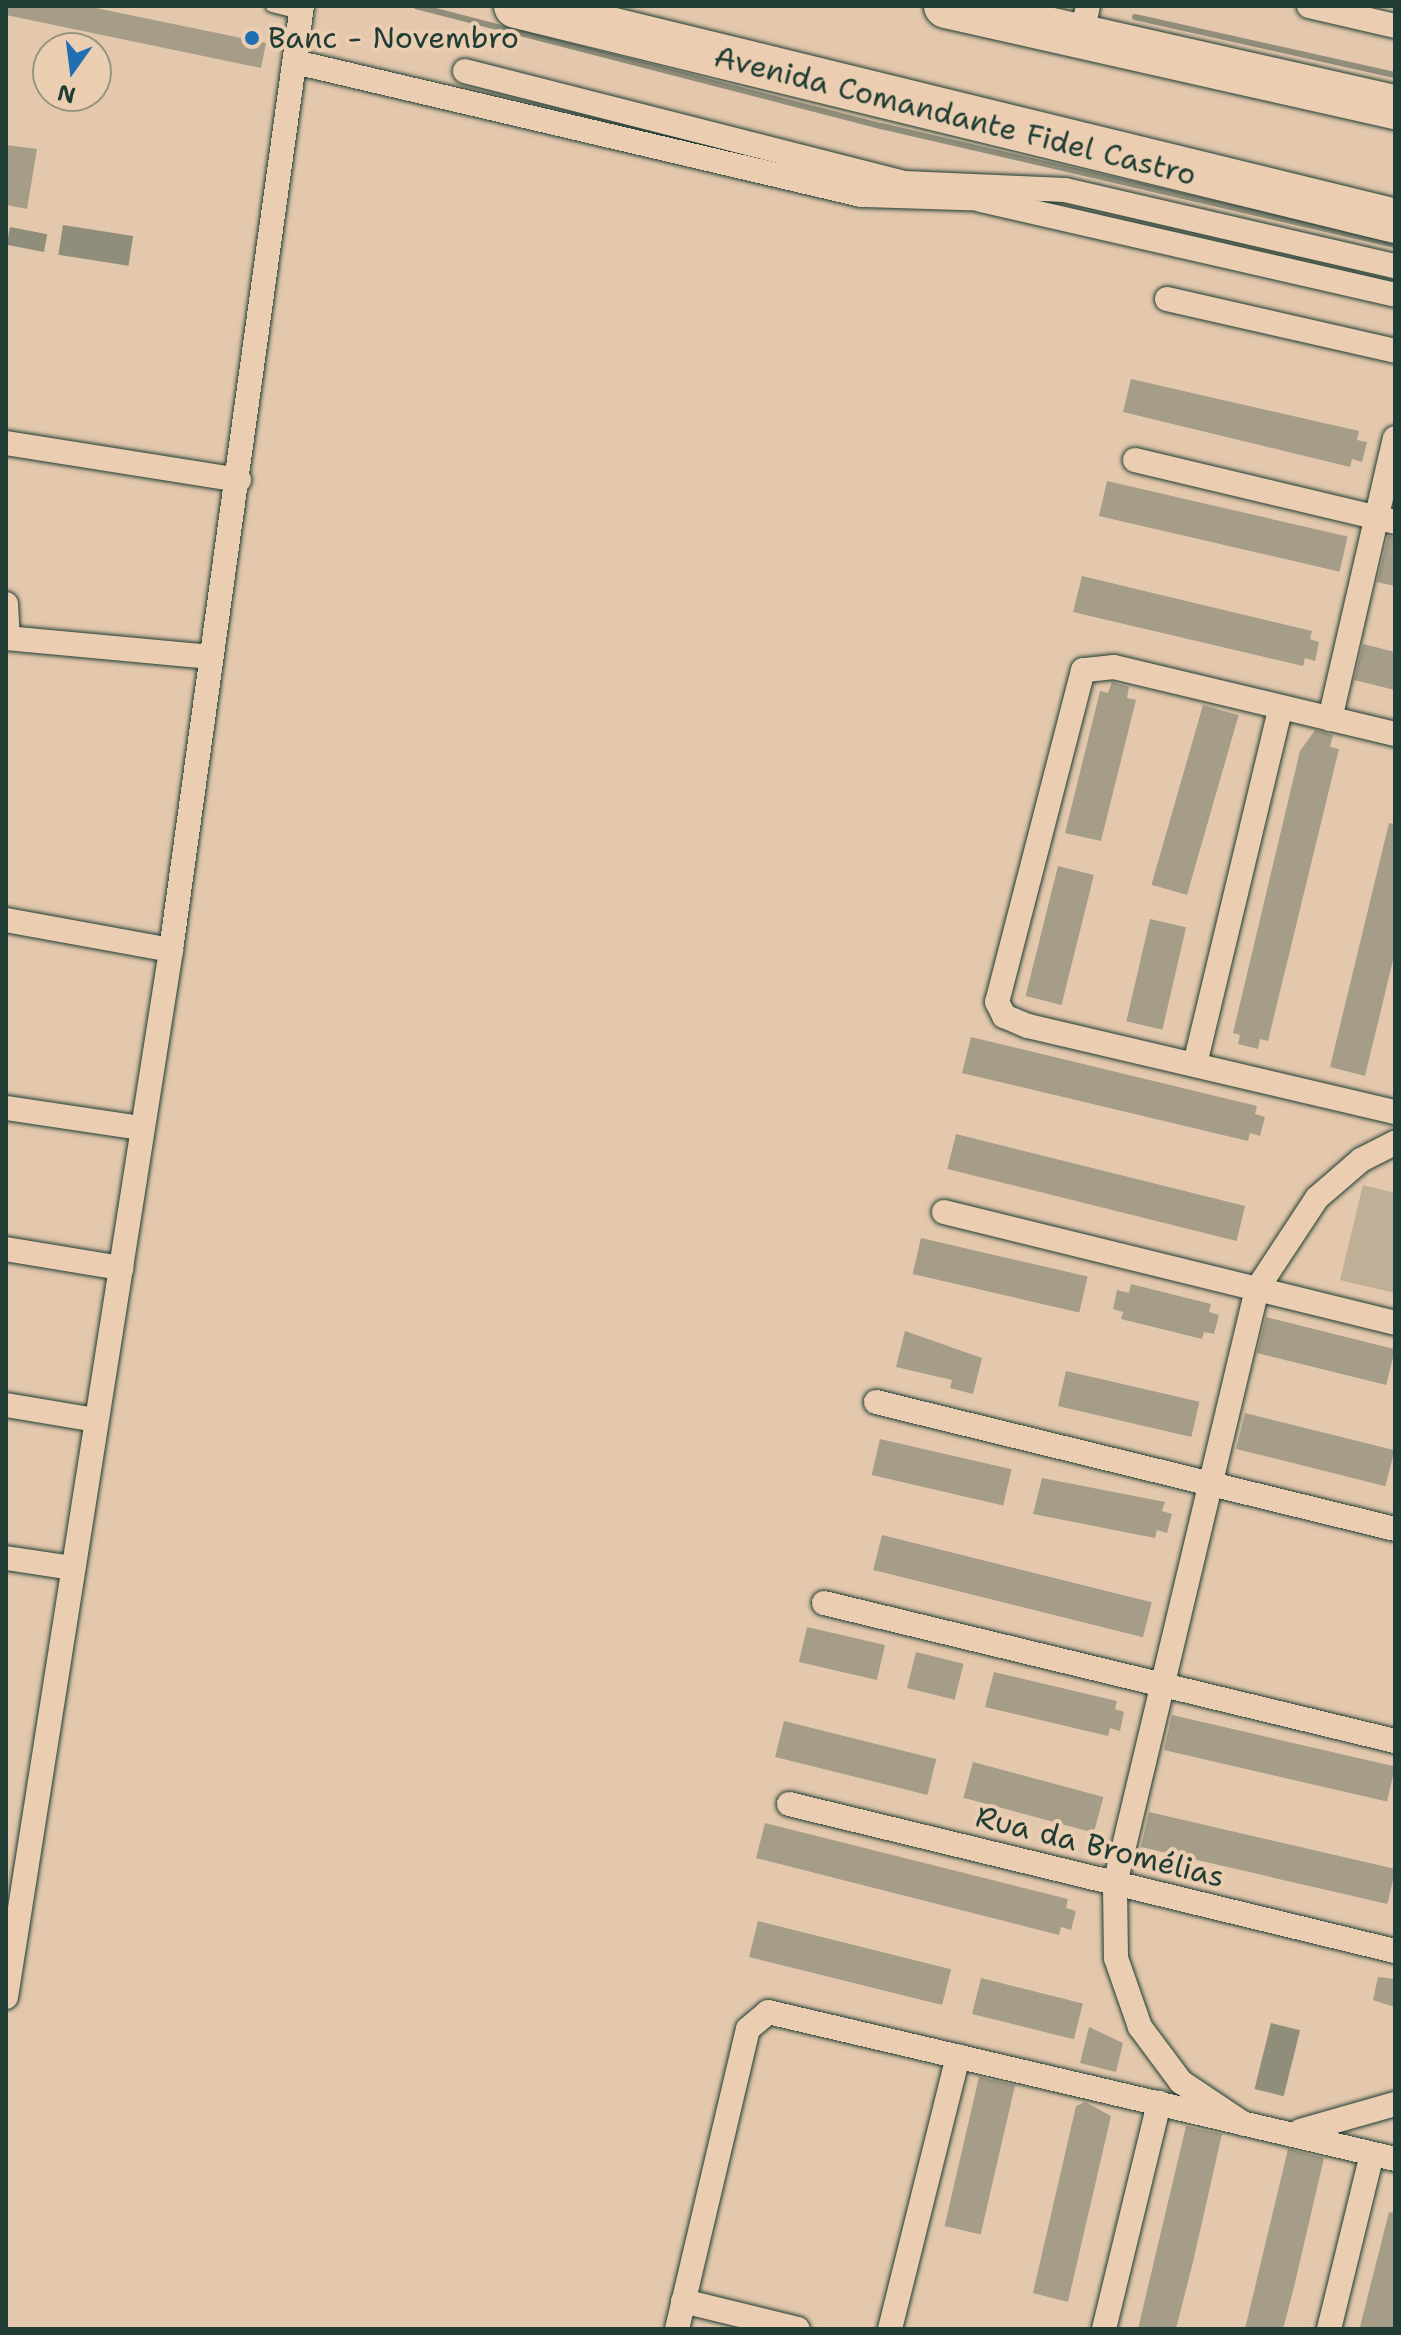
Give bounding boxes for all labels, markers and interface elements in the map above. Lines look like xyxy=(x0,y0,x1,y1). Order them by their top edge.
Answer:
place label: Banc - Novembro xyxy=(268,20,519,56)
marker: Banc - Novembro xyxy=(243,29,261,47)
north arrow xyxy=(32,32,112,112)
street label: Avenida Comandante Fidel Castro xyxy=(710,39,1200,193)
text: N xyxy=(55,78,79,110)
street label: Rua da Bromélias xyxy=(972,1799,1228,1895)

